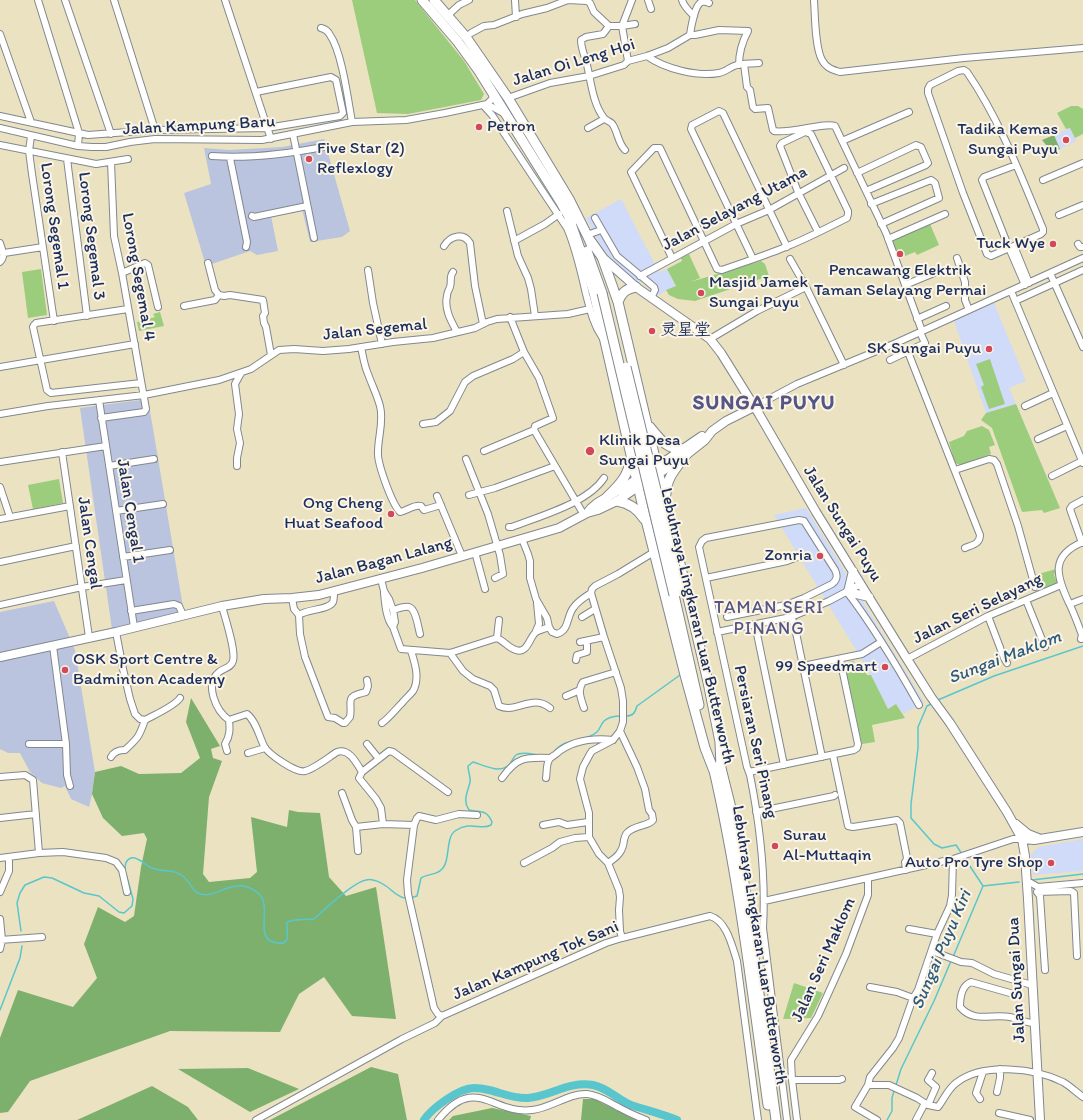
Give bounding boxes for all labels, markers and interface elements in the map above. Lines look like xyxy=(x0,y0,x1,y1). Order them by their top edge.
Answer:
street label: Jalan Oi Leng Hoi xyxy=(510,35,638,91)
street label: Jalan Kampung Baru xyxy=(122,112,276,140)
place label: Petron xyxy=(487,117,535,137)
place label: Tadika Kemas Sungai Puyu xyxy=(957,120,1058,160)
marker: Petron xyxy=(474,122,484,132)
marker: Tadika Kemas Sungai Puyu xyxy=(1061,135,1071,145)
place label: Five Star (2) Reflexlogy xyxy=(317,139,405,179)
marker: Five Star (2) Reflexlogy xyxy=(304,154,314,164)
street label: Lorong Segemal 1 xyxy=(35,161,73,291)
street label: Jalan Selayang Utama xyxy=(659,162,811,256)
street label: Lorong Segemal 3 xyxy=(73,171,109,301)
street label: Lorong Segemal 4 xyxy=(117,211,159,343)
place label: Tuck Wye xyxy=(976,234,1045,254)
marker: Tuck Wye xyxy=(1048,239,1058,249)
marker: Pencawang Elektrik Taman Selayang Permai xyxy=(895,249,905,259)
place label: Pencawang Elektrik Taman Selayang Permai xyxy=(814,261,986,301)
place label: Masjid Jamek Sungai Puyu xyxy=(709,273,808,313)
marker: Masjid Jamek Sungai Puyu xyxy=(696,288,706,298)
street label: Jalan Segemal xyxy=(322,314,428,346)
place label: 灵星堂 xyxy=(660,321,711,341)
marker: 灵星堂 xyxy=(647,326,657,336)
place label: SK Sungai Puyu xyxy=(867,339,981,359)
marker: SK Sungai Puyu xyxy=(984,344,994,354)
district label: SUNGAI PUYU xyxy=(692,391,836,417)
place label: Klinik Desa Sungai Puyu xyxy=(599,431,689,471)
marker: Klinik Desa Sungai Puyu xyxy=(584,445,596,457)
street label: Jalan Cengal 1 xyxy=(112,458,148,564)
street label: Jalan Sungai Puyu xyxy=(798,462,886,586)
street label: Lebuhraya Lingkaran Luar Butterworth xyxy=(655,486,739,766)
place label: Ong Cheng Huat Seafood xyxy=(284,494,383,534)
street label: Jalan Cengal xyxy=(72,495,106,591)
marker: Ong Cheng Huat Seafood xyxy=(386,509,396,519)
street label: Jalan Bagan Lalang xyxy=(313,533,455,589)
place label: Zonria xyxy=(764,546,812,566)
marker: Zonria xyxy=(815,551,825,561)
street label: Jalan Seri Selayang xyxy=(910,569,1046,649)
district label: TAMAN SERI PINANG xyxy=(715,597,823,640)
water label: Sungai Maklom xyxy=(946,627,1064,689)
place label: OSK Sport Centre & Badminton Academy xyxy=(73,650,225,690)
place label: 99 Speedmart xyxy=(775,657,877,677)
marker: 99 Speedmart xyxy=(880,662,890,672)
street label: Persiaran Seri Pinang xyxy=(729,663,781,821)
marker: OSK Sport Centre & Badminton Academy xyxy=(60,665,70,675)
street label: Lebuhraya Lingkaran Luar Butterworth xyxy=(727,804,791,1086)
place label: Surau Al-Muttaqin xyxy=(783,826,871,866)
marker: Surau Al-Muttaqin xyxy=(770,841,780,851)
place label: Auto Pro Tyre Shop xyxy=(905,853,1043,873)
marker: Auto Pro Tyre Shop xyxy=(1046,858,1056,868)
water label: Sungai Puyu Kiri xyxy=(907,887,977,1013)
street label: Jalan Seri Maklom xyxy=(787,895,861,1025)
street label: Jalan Kampung Tok Sani xyxy=(450,917,622,1005)
street label: Jalan Sungai Dua xyxy=(1004,917,1030,1043)

